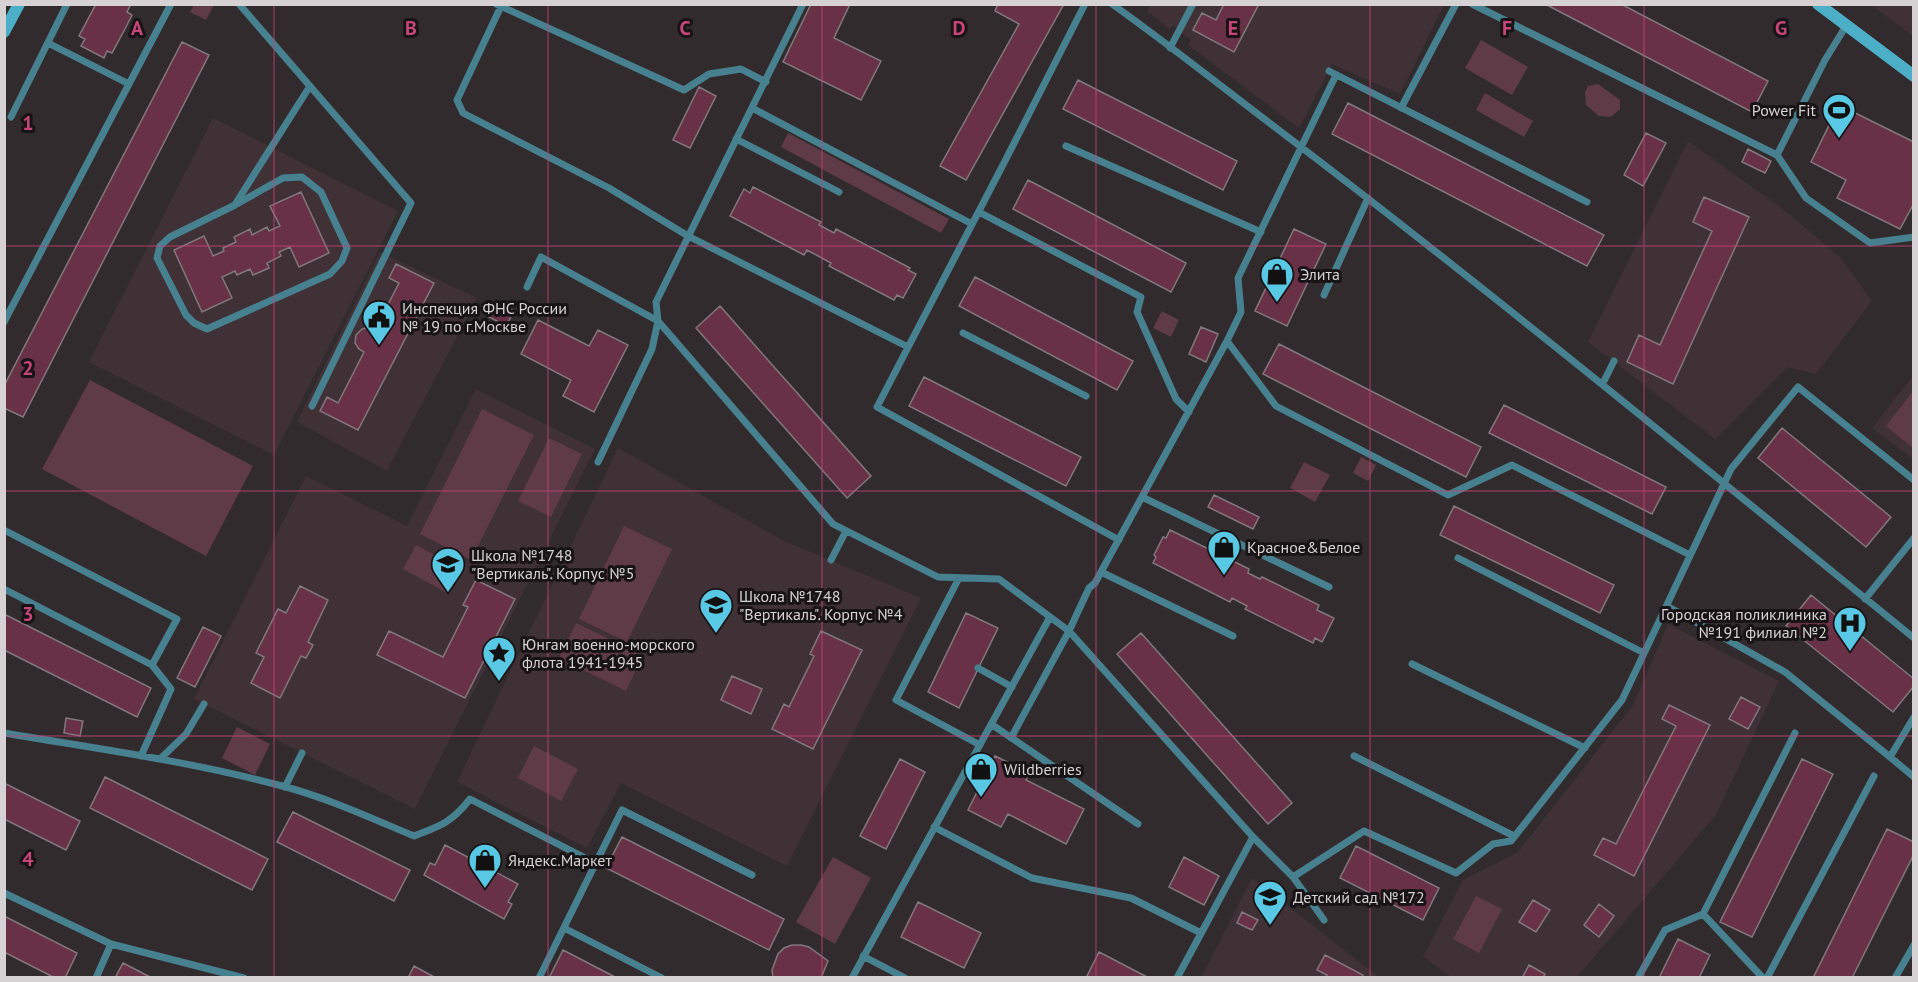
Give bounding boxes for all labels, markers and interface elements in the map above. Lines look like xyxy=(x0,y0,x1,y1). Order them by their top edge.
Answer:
text: A xyxy=(131,15,144,41)
text: B xyxy=(405,15,417,41)
text: C xyxy=(679,15,691,41)
text: D xyxy=(953,15,966,41)
text: E xyxy=(1228,15,1238,41)
text: F xyxy=(1502,15,1512,41)
text: G xyxy=(1775,15,1787,41)
sports icon: Power Fit xyxy=(1821,92,1857,139)
place label: Power Fit xyxy=(1752,100,1817,120)
text: 1 xyxy=(22,110,34,136)
shop icon: Элита xyxy=(1259,256,1295,303)
place label: Элита xyxy=(1300,264,1340,284)
place label: Инспекция ФНС России № 19 по г.Москве xyxy=(402,298,567,336)
public building icon: Инспекция ФНС России № 19 по г.Москве xyxy=(361,299,397,346)
text: 2 xyxy=(22,355,34,381)
shop icon: Красное&Белое xyxy=(1206,529,1242,576)
place label: Красное&Белое xyxy=(1247,537,1360,557)
place label: Школа №1748 "Вертикаль". Корпус №5 xyxy=(471,545,634,583)
school or university icon: Школа №1748 "Вертикаль". Корпус №5 xyxy=(430,546,466,593)
place label: Школа №1748 "Вертикаль". Корпус №4 xyxy=(739,586,903,624)
school or university icon: Школа №1748 "Вертикаль". Корпус №4 xyxy=(698,587,734,634)
text: 3 xyxy=(22,601,34,627)
place label: Городская поликлиника №191 филиал №2 xyxy=(1661,604,1827,642)
hospital icon: Городская поликлиника №191 филиал №2 xyxy=(1832,605,1868,652)
place label: Юнгам военно-морского флота 1941-1945 xyxy=(522,634,695,672)
place icon: Юнгам военно-морского флота 1941-1945 xyxy=(481,635,517,682)
shop icon: Wildberries xyxy=(963,751,999,798)
place label: Wildberries xyxy=(1004,759,1082,779)
shop icon: Яндекс.Маркет xyxy=(467,842,503,889)
text: 4 xyxy=(22,846,34,872)
place label: Яндекс.Маркет xyxy=(508,850,612,870)
school or university icon: Детский сад №172 xyxy=(1252,879,1288,926)
place label: Детский сад №172 xyxy=(1293,887,1425,907)

